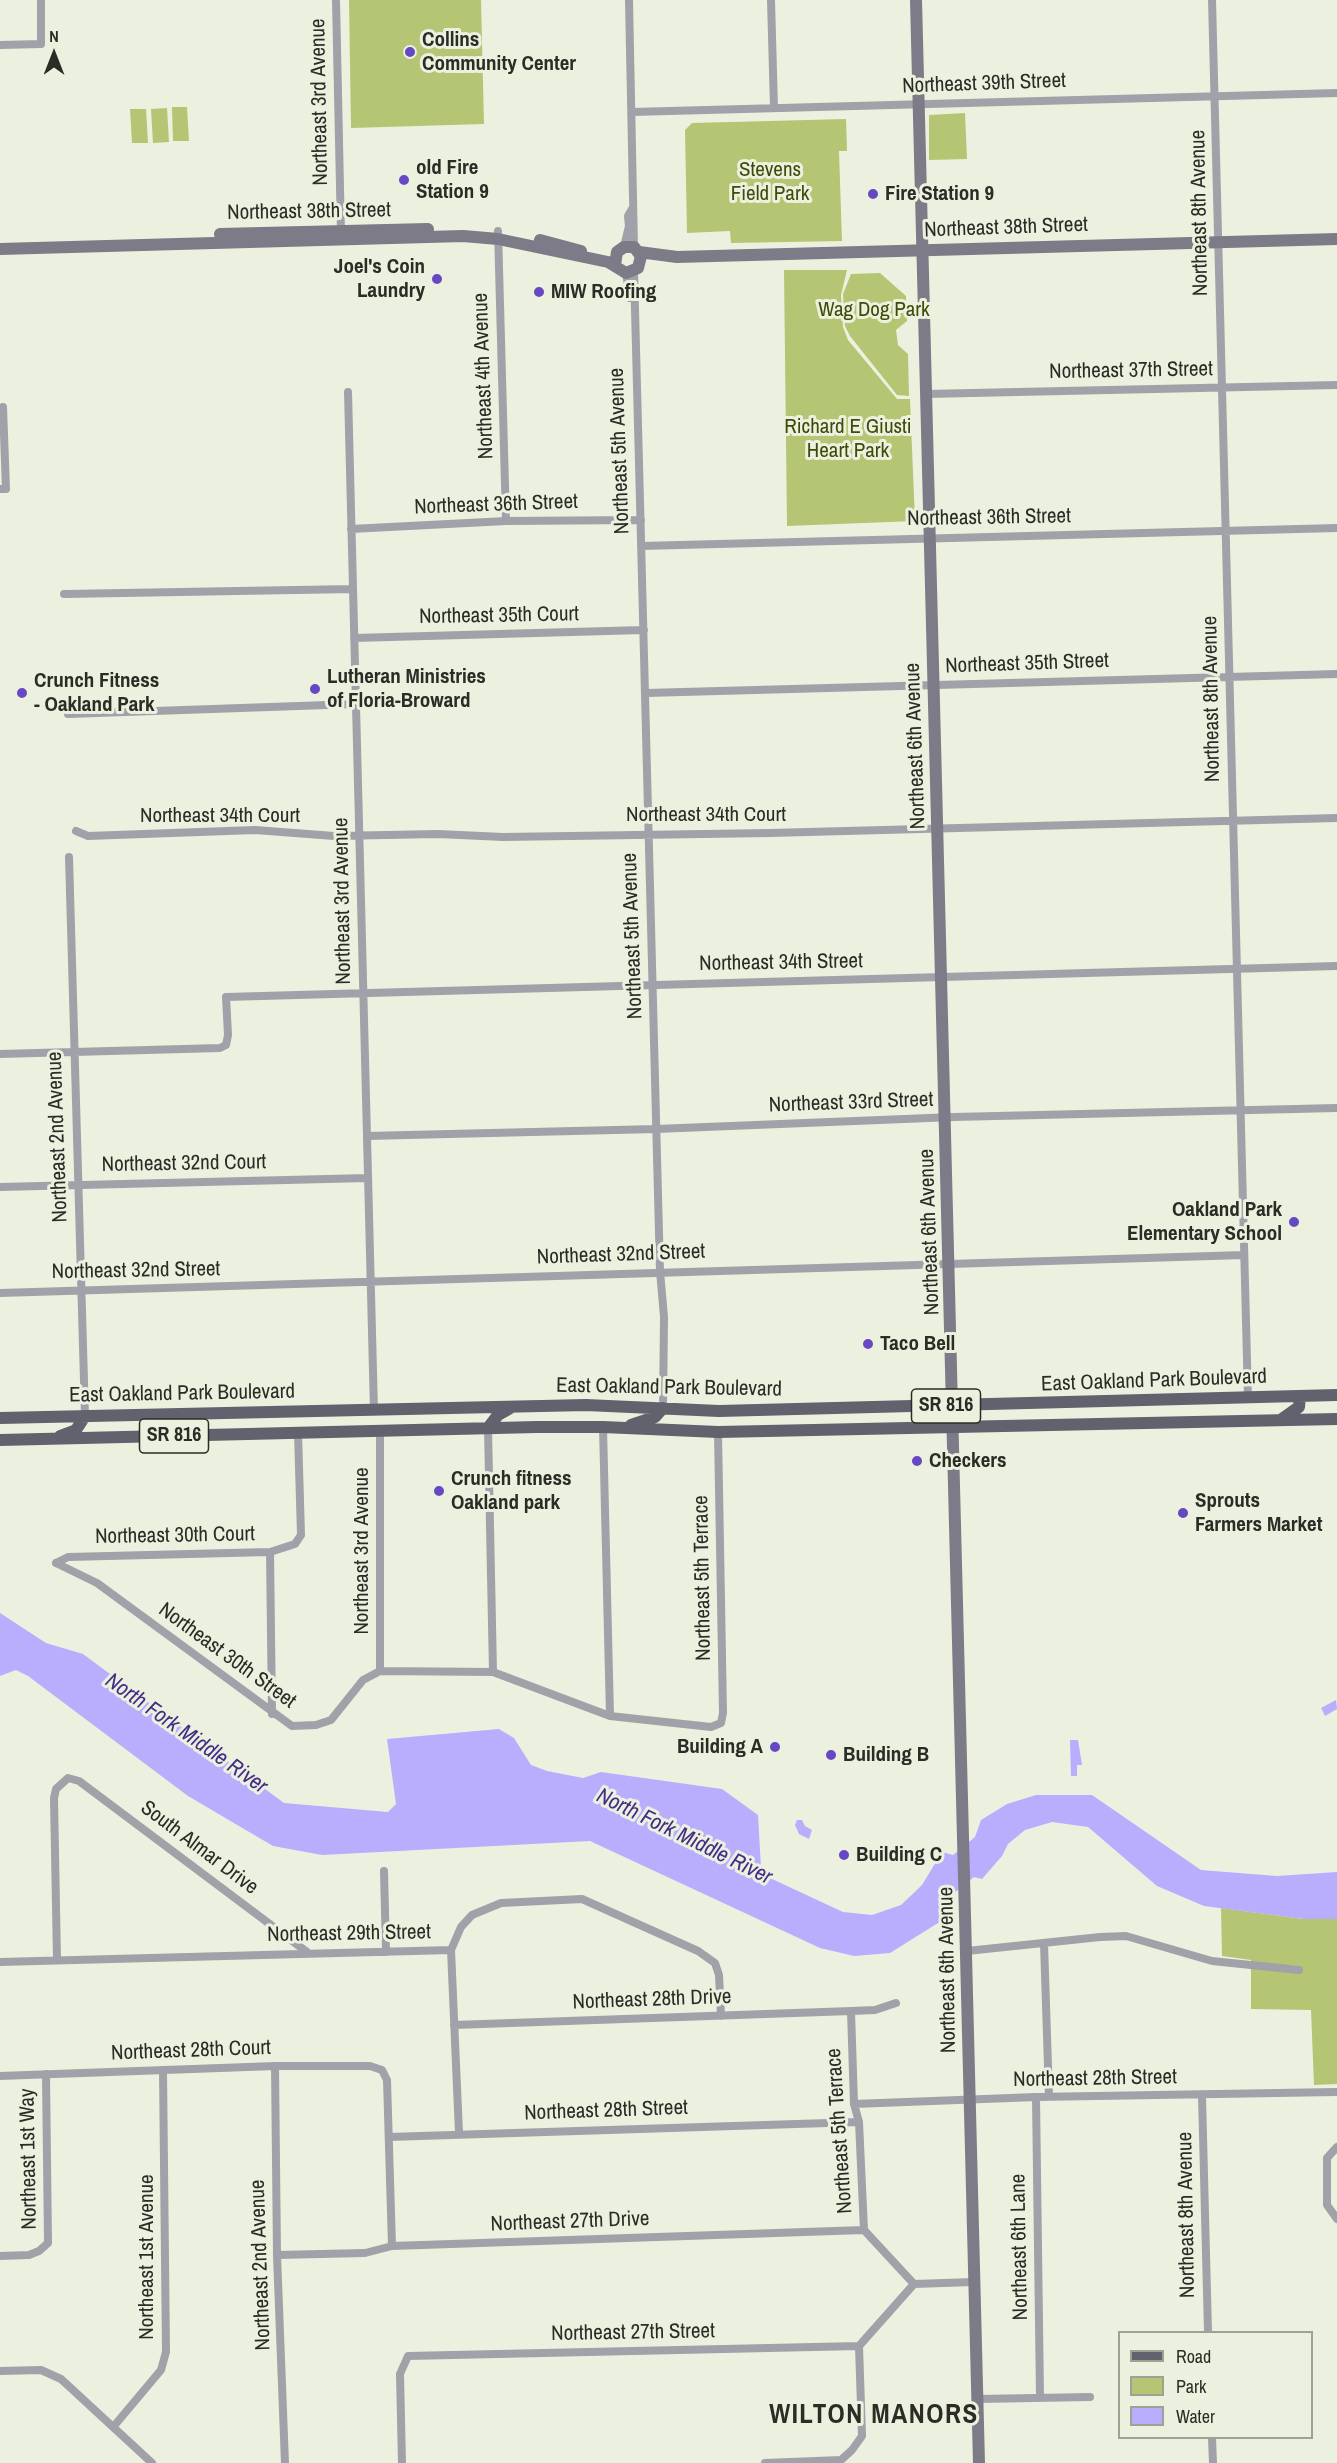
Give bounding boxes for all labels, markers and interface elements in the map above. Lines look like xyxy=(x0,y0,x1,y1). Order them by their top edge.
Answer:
street label: Northeast 3rd Avenue xyxy=(306,18,334,186)
north arrow xyxy=(24,24,84,84)
text: N xyxy=(49,25,59,47)
place label: Collins Community Center xyxy=(422,27,576,77)
marker: Collins Community Center xyxy=(403,45,417,59)
street label: Northeast 39th Street xyxy=(902,69,1066,99)
street label: Northeast 8th Avenue xyxy=(1186,130,1214,296)
place label: old Fire Station 9 xyxy=(416,155,489,205)
park label: Stevens Field Park xyxy=(731,157,809,207)
marker: old Fire Station 9 xyxy=(397,173,411,187)
place label: Fire Station 9 xyxy=(885,181,994,207)
marker: Fire Station 9 xyxy=(866,187,880,201)
street label: Northeast 38th Street xyxy=(227,198,391,226)
street label: Northeast 38th Street xyxy=(924,213,1088,243)
place label: Joel's Coin Laundry xyxy=(334,254,425,304)
marker: Joel's Coin Laundry xyxy=(430,272,444,286)
place label: MIW Roofing xyxy=(551,279,656,305)
marker: MIW Roofing xyxy=(532,285,546,299)
street label: Northeast 4th Avenue xyxy=(469,292,499,460)
park label: Wag Dog Park xyxy=(818,297,930,323)
street label: Northeast 37th Street xyxy=(1049,357,1213,385)
street label: Northeast 5th Avenue xyxy=(605,367,635,535)
park label: Richard E Giusti Heart Park xyxy=(784,414,912,464)
street label: Northeast 36th Street xyxy=(414,490,578,520)
street label: Northeast 36th Street xyxy=(907,504,1071,532)
street label: Northeast 35th Court xyxy=(419,602,579,630)
street label: Northeast 8th Avenue xyxy=(1198,616,1226,782)
street label: Northeast 35th Street xyxy=(945,649,1109,679)
street label: Northeast 6th Avenue xyxy=(901,662,931,830)
place label: Lutheran Ministries of Floria-Broward xyxy=(327,664,486,714)
place label: Crunch Fitness - Oakland Park xyxy=(34,668,159,718)
marker: Lutheran Ministries of Floria-Broward xyxy=(308,682,322,696)
marker: Crunch Fitness - Oakland Park xyxy=(15,686,29,700)
street label: Northeast 34th Court xyxy=(626,802,786,828)
street label: Northeast 34th Court xyxy=(140,803,300,829)
street label: Northeast 3rd Avenue xyxy=(329,817,357,985)
street label: Northeast 5th Avenue xyxy=(618,852,648,1020)
street label: Northeast 34th Street xyxy=(699,949,863,977)
street label: Northeast 2nd Avenue xyxy=(42,1051,74,1223)
street label: Northeast 33rd Street xyxy=(768,1088,934,1118)
street label: Northeast 6th Avenue xyxy=(915,1148,945,1316)
street label: Northeast 32nd Court xyxy=(101,1150,267,1178)
place label: Oakland Park Elementary School xyxy=(1127,1197,1282,1247)
marker: Oakland Park Elementary School xyxy=(1287,1215,1301,1229)
street label: Northeast 32nd Street xyxy=(536,1239,706,1271)
street label: Northeast 32nd Street xyxy=(52,1257,220,1285)
place label: Taco Bell xyxy=(880,1331,955,1357)
marker: Taco Bell xyxy=(861,1337,875,1351)
street label: East Oakland Park Boulevard xyxy=(1041,1364,1267,1398)
street label: East Oakland Park Boulevard xyxy=(556,1373,782,1403)
street label: East Oakland Park Boulevard xyxy=(69,1379,295,1409)
road number: SR 816 xyxy=(912,1389,980,1423)
road number: SR 816 xyxy=(140,1419,208,1453)
place label: Checkers xyxy=(929,1448,1007,1474)
marker: Checkers xyxy=(910,1454,924,1468)
place label: Crunch fitness Oakland park xyxy=(451,1466,572,1516)
street label: Northeast 3rd Avenue xyxy=(349,1467,375,1635)
marker: Crunch fitness Oakland park xyxy=(432,1484,446,1498)
place label: Sprouts Farmers Market xyxy=(1195,1488,1322,1538)
street label: Northeast 5th Terrace xyxy=(689,1495,717,1661)
marker: Sprouts Farmers Market xyxy=(1176,1506,1190,1520)
street label: Northeast 30th Court xyxy=(95,1522,255,1550)
street label: Northeast 30th Street xyxy=(153,1598,301,1714)
water label: North Fork Middle River xyxy=(100,1668,272,1800)
place label: Building A xyxy=(677,1734,763,1760)
marker: Building A xyxy=(768,1740,782,1754)
place label: Building B xyxy=(843,1742,929,1768)
marker: Building B xyxy=(824,1748,838,1762)
water label: North Fork Middle River xyxy=(592,1783,776,1891)
street label: South Almar Drive xyxy=(135,1796,263,1900)
place label: Building C xyxy=(856,1842,942,1868)
marker: Building C xyxy=(837,1848,851,1862)
street label: Northeast 6th Avenue xyxy=(934,1887,962,2053)
street label: Northeast 29th Street xyxy=(267,1920,431,1948)
street label: Northeast 28th Drive xyxy=(572,1985,732,2015)
street label: Northeast 28th Court xyxy=(111,2036,271,2066)
street label: Northeast 5th Terrace xyxy=(822,2048,858,2214)
street label: Northeast 28th Street xyxy=(1013,2065,1177,2093)
street label: Northeast 1st Way xyxy=(15,2088,43,2230)
street label: Northeast 28th Street xyxy=(524,2096,688,2126)
street label: Northeast 8th Avenue xyxy=(1173,2132,1201,2298)
street label: Northeast 1st Avenue xyxy=(134,2174,160,2340)
street label: Northeast 6th Lane xyxy=(1006,2174,1034,2320)
street label: Northeast 2nd Avenue xyxy=(245,2179,277,2351)
street label: Northeast 27th Drive xyxy=(490,2207,650,2237)
street label: Northeast 27th Street xyxy=(551,2319,715,2347)
legend xyxy=(1118,2331,1313,2439)
text: Road xyxy=(1176,2344,1211,2369)
text: Park xyxy=(1176,2374,1206,2399)
district label: WILTON MANORS xyxy=(769,2400,979,2432)
text: Water xyxy=(1176,2404,1215,2429)

